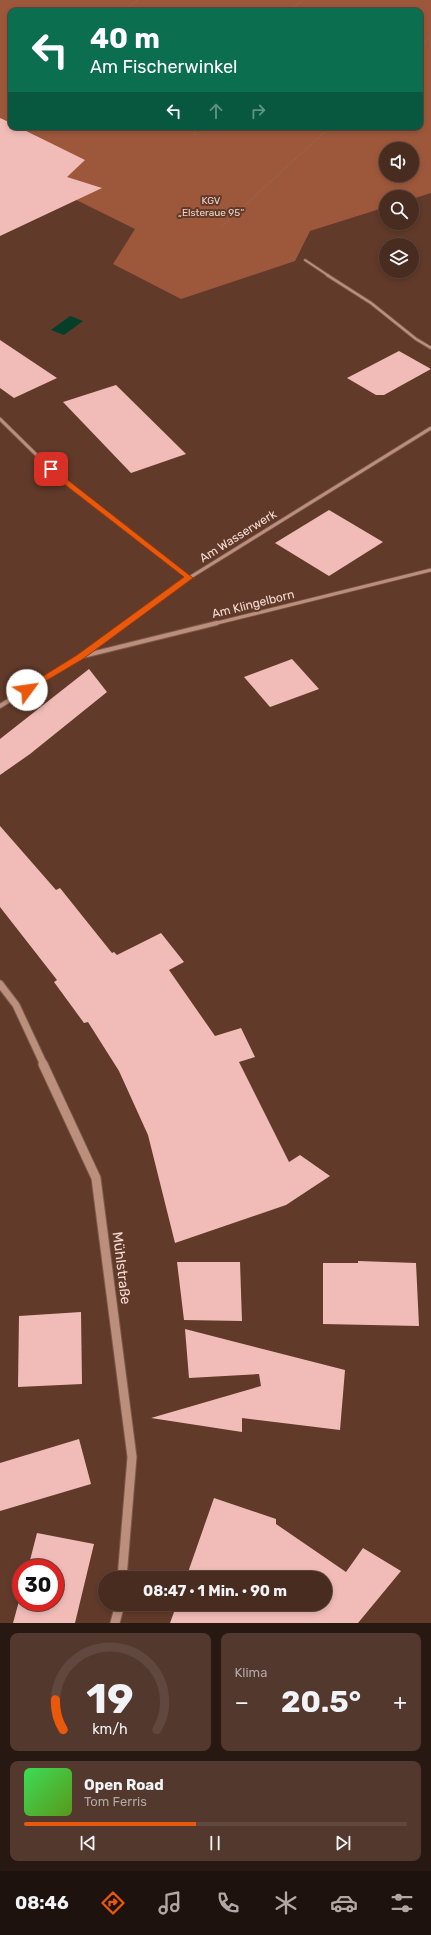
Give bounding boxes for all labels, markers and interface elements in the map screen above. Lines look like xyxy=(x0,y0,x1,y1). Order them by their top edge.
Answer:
text: 40 m xyxy=(90,22,160,55)
icon: left xyxy=(24,24,76,76)
text: Am Fischerwinkel xyxy=(90,56,237,78)
icon: left xyxy=(163,100,185,122)
icon: ahead xyxy=(205,100,227,122)
icon: right xyxy=(247,100,269,122)
map controls xyxy=(379,142,419,278)
button: sound xyxy=(379,142,419,182)
button: search xyxy=(379,190,419,230)
park label: KGV „Elsteraue 95“ xyxy=(178,195,244,219)
button: layers xyxy=(379,238,419,278)
pin xyxy=(34,452,68,486)
icon: arrive xyxy=(40,458,62,480)
street label: Am Wasserwerk xyxy=(197,506,280,565)
street label: Am Klingelborn xyxy=(210,587,296,621)
position arrow xyxy=(6,669,48,711)
street label: Mühlstraße xyxy=(109,1231,134,1306)
speed limit sign: 30 xyxy=(12,1559,64,1611)
text: 08:47 · 1 Min. · 90 m xyxy=(143,1582,287,1600)
text: Klima xyxy=(235,1665,267,1680)
text: 19 xyxy=(87,1674,134,1723)
text: 20.5° xyxy=(281,1684,361,1720)
text: − xyxy=(235,1689,249,1716)
text: + xyxy=(393,1689,407,1716)
text: km/h xyxy=(92,1721,128,1738)
text: Open Road xyxy=(84,1776,164,1794)
text: Tom Ferris xyxy=(84,1794,147,1809)
icon: previous xyxy=(77,1832,99,1854)
icon: pause xyxy=(204,1832,226,1854)
icon: next xyxy=(332,1832,354,1854)
icon: directions xyxy=(99,1889,127,1917)
icon: music xyxy=(156,1889,184,1917)
icon: phone xyxy=(214,1889,242,1917)
icon: climate xyxy=(272,1889,300,1917)
icon: car xyxy=(330,1889,358,1917)
icon: filters xyxy=(388,1889,416,1917)
text: 08:46 xyxy=(15,1892,69,1914)

